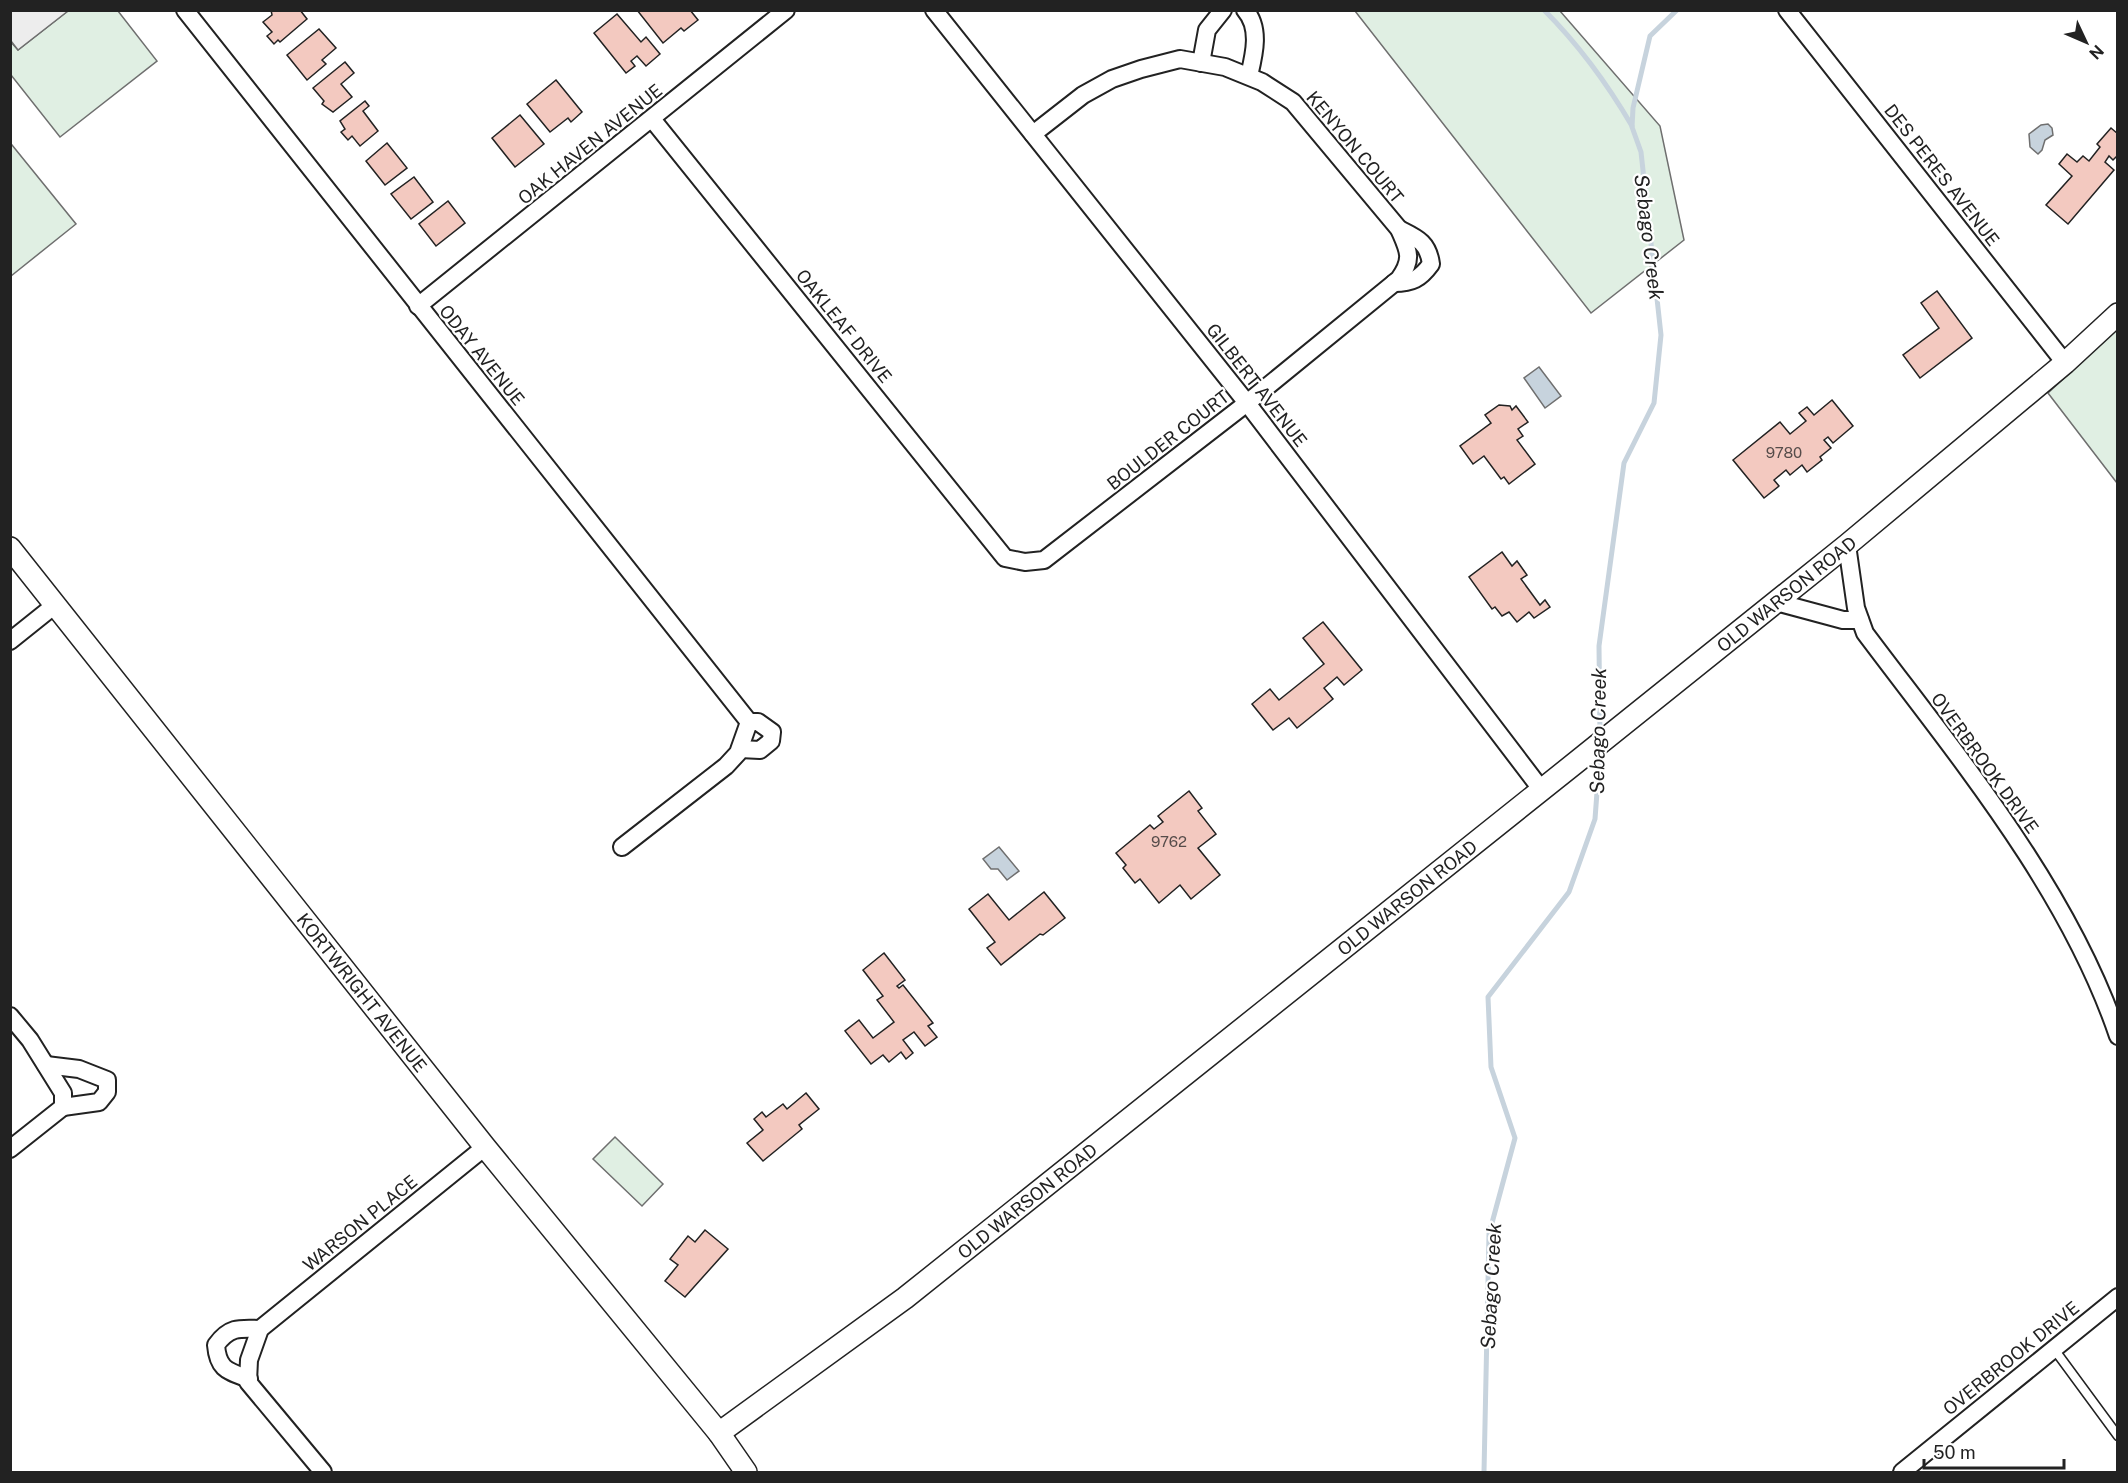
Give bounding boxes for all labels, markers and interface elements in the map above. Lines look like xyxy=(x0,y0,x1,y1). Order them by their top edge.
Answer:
north arrow xyxy=(2056,12,2116,72)
text: N xyxy=(2085,41,2108,63)
street label: OAK HAVEN AVENUE xyxy=(514,79,666,209)
street label: KENYON COURT xyxy=(1302,87,1408,207)
street label: DES PERES AVENUE xyxy=(1880,100,2004,250)
water label: Sebago Creek xyxy=(1629,173,1669,301)
street label: OAKLEAF DRIVE xyxy=(792,265,896,387)
street label: ODAY AVENUE xyxy=(435,301,529,409)
street label: GILBERT AVENUE xyxy=(1202,319,1312,451)
street label: BOULDER COURT xyxy=(1103,386,1233,494)
house number: 9780 xyxy=(1766,444,1802,461)
street label: OLD WARSON ROAD xyxy=(1712,531,1860,656)
water label: Sebago Creek xyxy=(1585,667,1611,794)
street label: OVERBROOK DRIVE xyxy=(1927,689,2043,837)
house number: 9762 xyxy=(1151,833,1187,850)
street label: OLD WARSON ROAD xyxy=(1333,835,1481,959)
street label: KORTWRIGHT AVENUE xyxy=(293,909,432,1076)
street label: OLD WARSON ROAD xyxy=(953,1139,1101,1263)
street label: WARSON PLACE xyxy=(299,1171,421,1275)
water label: Sebago Creek xyxy=(1476,1222,1506,1350)
street label: OVERBROOK DRIVE xyxy=(1939,1297,2083,1419)
scale bar xyxy=(1924,1432,2064,1470)
text: 50 m xyxy=(1933,1442,1976,1463)

